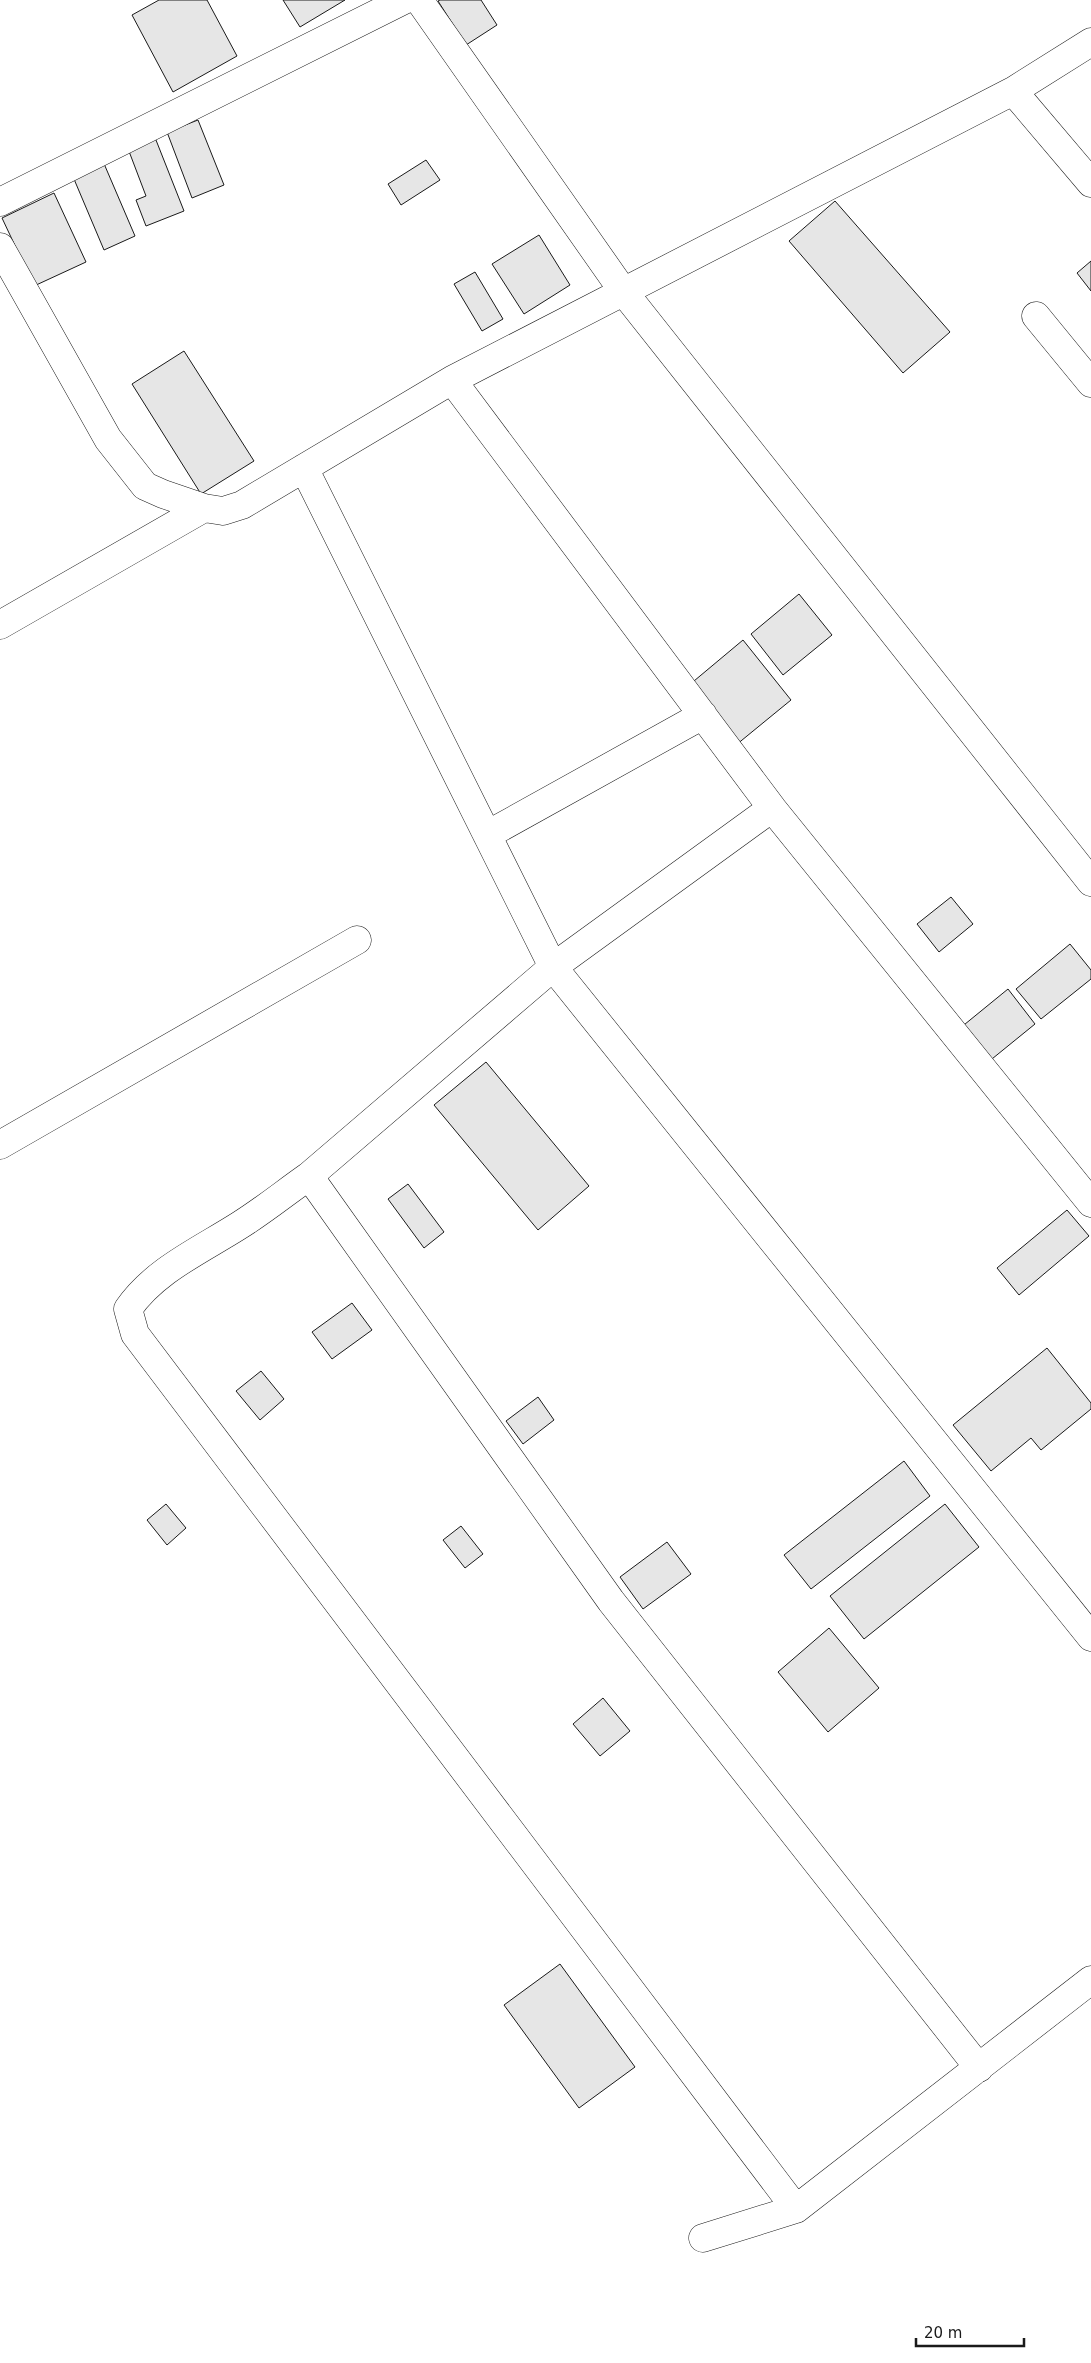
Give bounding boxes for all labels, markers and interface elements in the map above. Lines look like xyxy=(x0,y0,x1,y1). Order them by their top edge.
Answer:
scale bar xyxy=(916,2316,1024,2348)
text: 20 m xyxy=(924,2324,962,2342)

